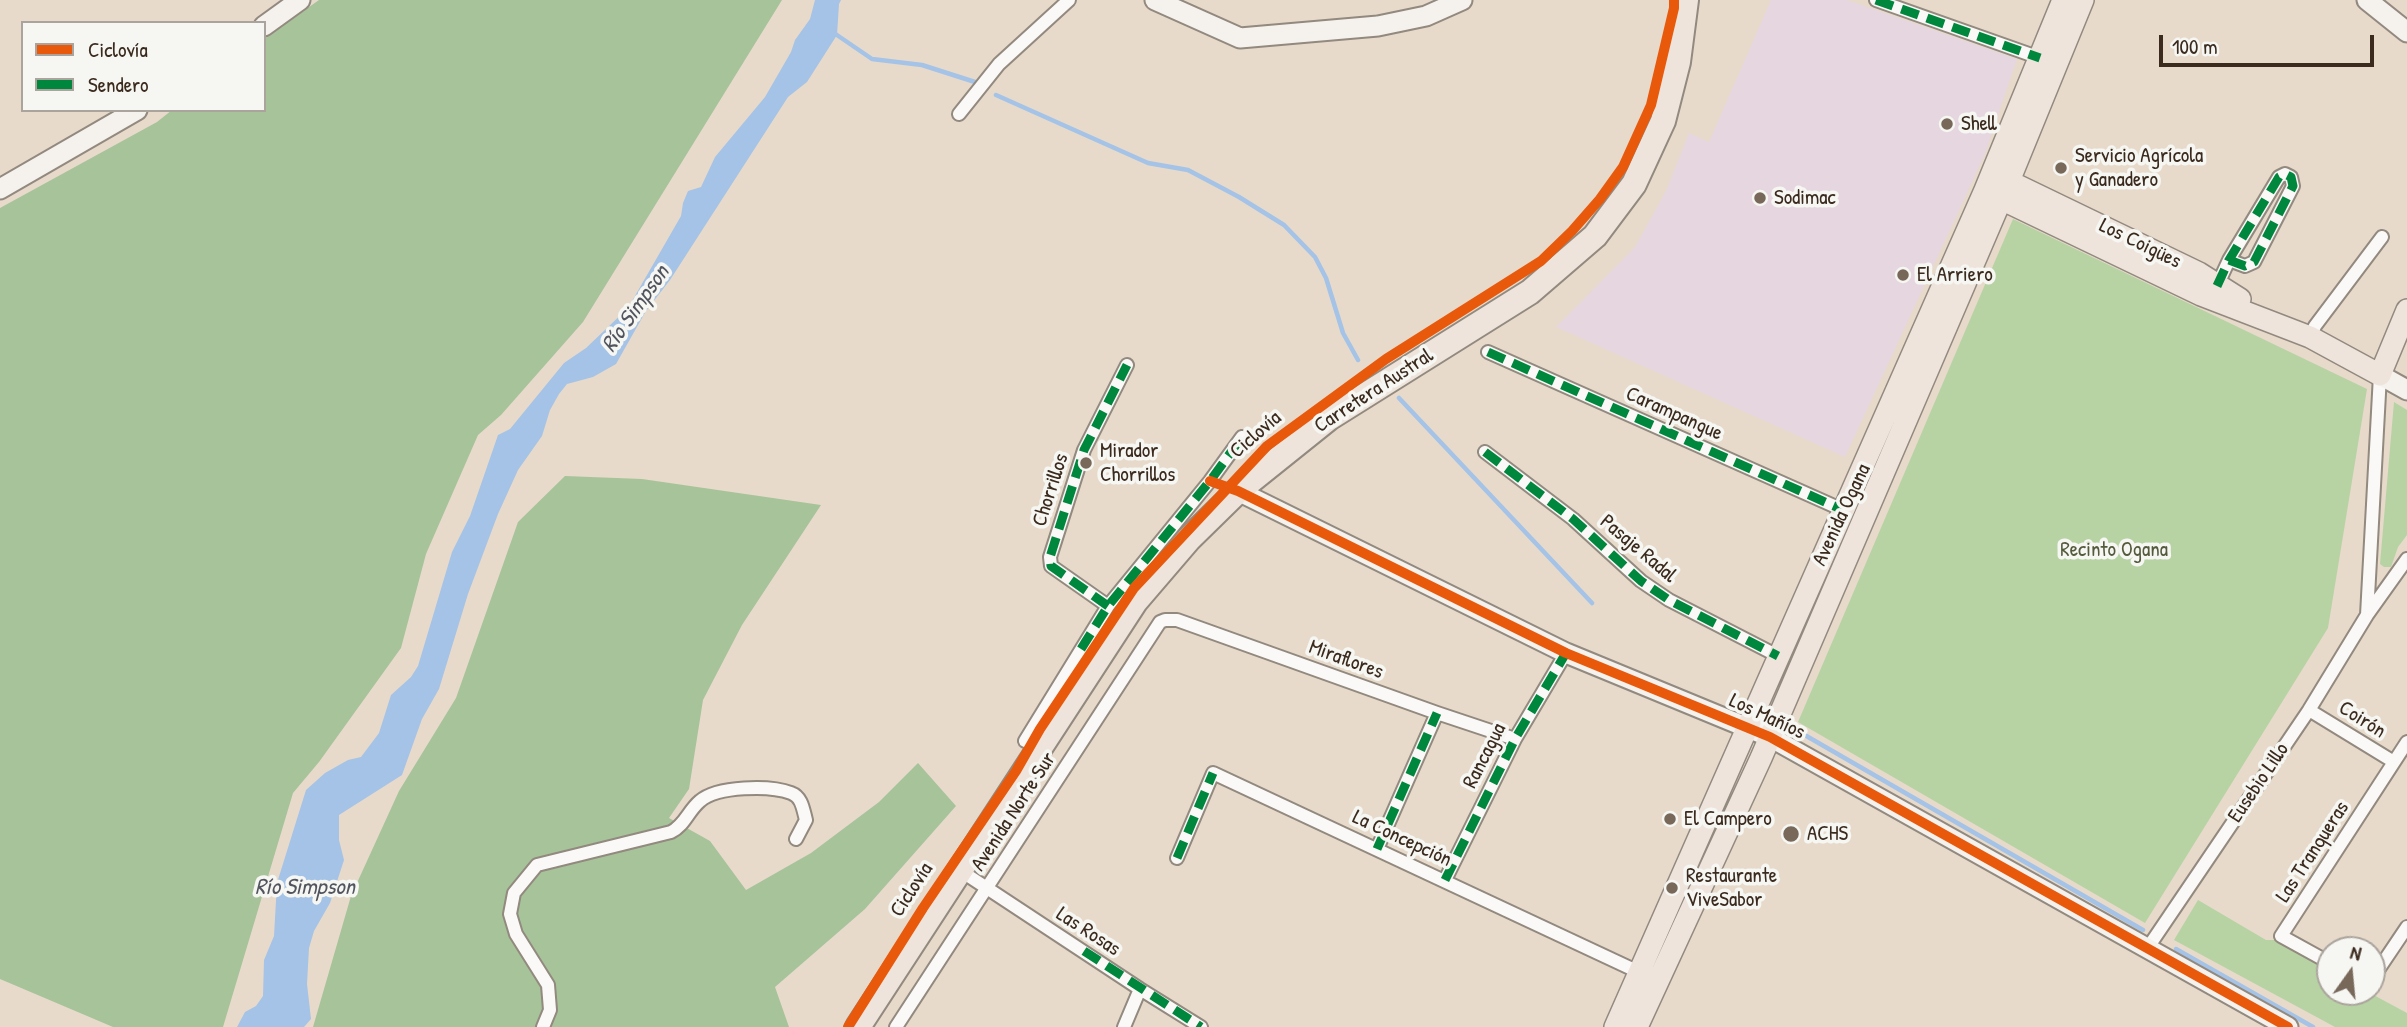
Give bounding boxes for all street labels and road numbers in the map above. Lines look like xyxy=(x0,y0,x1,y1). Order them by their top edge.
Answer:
street label: Los Coigües xyxy=(2095,213,2185,275)
street label: Carretera Austral xyxy=(1310,343,1438,439)
street label: Carampangue xyxy=(1622,382,1726,446)
street label: Ciclovía xyxy=(1225,406,1287,464)
street label: Chorrillos xyxy=(1027,450,1075,530)
street label: Avenida Ogana xyxy=(1807,460,1877,570)
street label: Pasaje Radal xyxy=(1594,510,1682,588)
street label: Miraflores xyxy=(1305,635,1387,685)
street label: Los Mañíos xyxy=(1725,689,1809,745)
street label: Coirón xyxy=(2334,696,2390,744)
street label: Rancagua xyxy=(1458,719,1512,793)
street label: Eusebio Lillo xyxy=(2223,738,2295,828)
street label: Avenida Norte Sur xyxy=(966,748,1062,876)
street label: Las Tranqueras xyxy=(2271,797,2355,907)
street label: La Concepción xyxy=(1348,805,1456,873)
street label: Ciclovía xyxy=(885,858,939,922)
street label: Las Rosas xyxy=(1051,902,1125,962)

